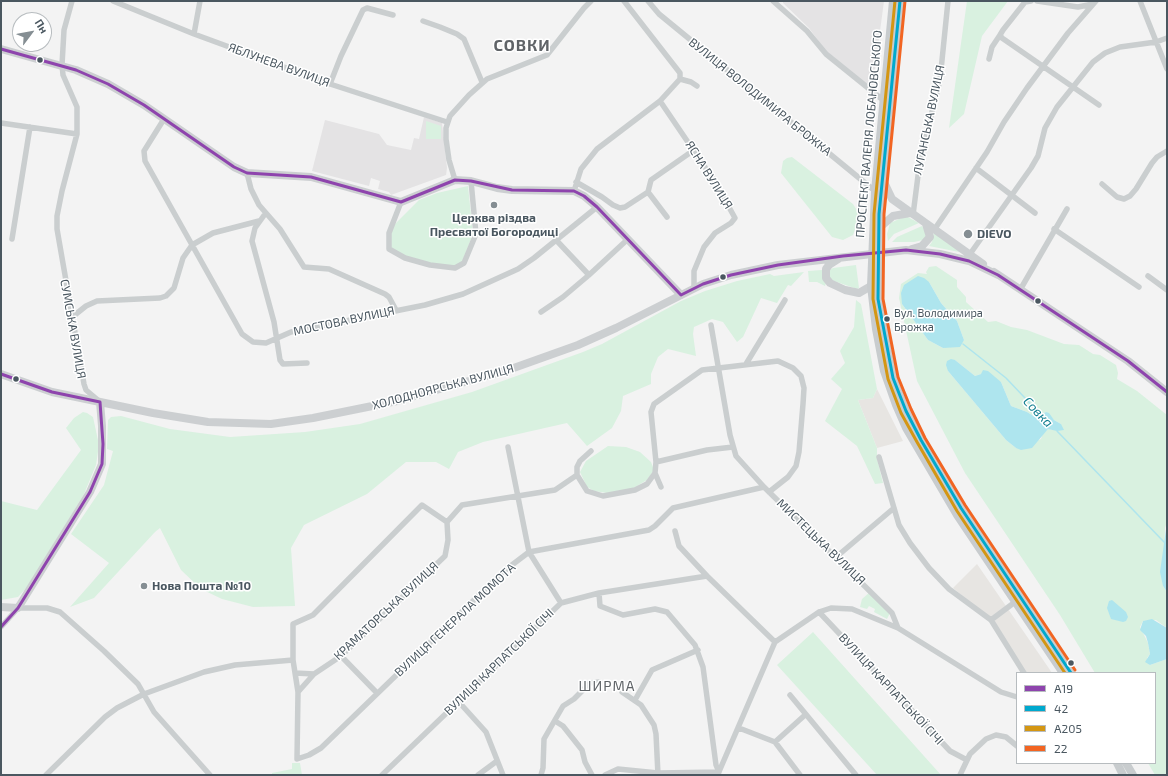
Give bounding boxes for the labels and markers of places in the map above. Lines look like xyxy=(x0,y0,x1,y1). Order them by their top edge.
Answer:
unlabelled marker xyxy=(35,55,45,65)
marker: Церква різдва Пресвятої Богородиці xyxy=(489,200,499,210)
place label: Церква різдва Пресвятої Богородиці xyxy=(430,211,558,239)
place label: DIEVO xyxy=(977,227,1011,241)
marker: DIEVO xyxy=(962,228,974,240)
unlabelled marker xyxy=(718,272,728,282)
unlabelled marker xyxy=(1033,296,1043,306)
place label: Вул. Володимира Брожка xyxy=(894,306,983,332)
marker: Вул. Володимира Брожка xyxy=(882,314,892,324)
unlabelled marker xyxy=(11,374,21,384)
place label: Нова Пошта №10 xyxy=(152,579,251,593)
marker: Нова Пошта №10 xyxy=(139,581,149,591)
unlabelled marker xyxy=(1066,658,1076,668)

